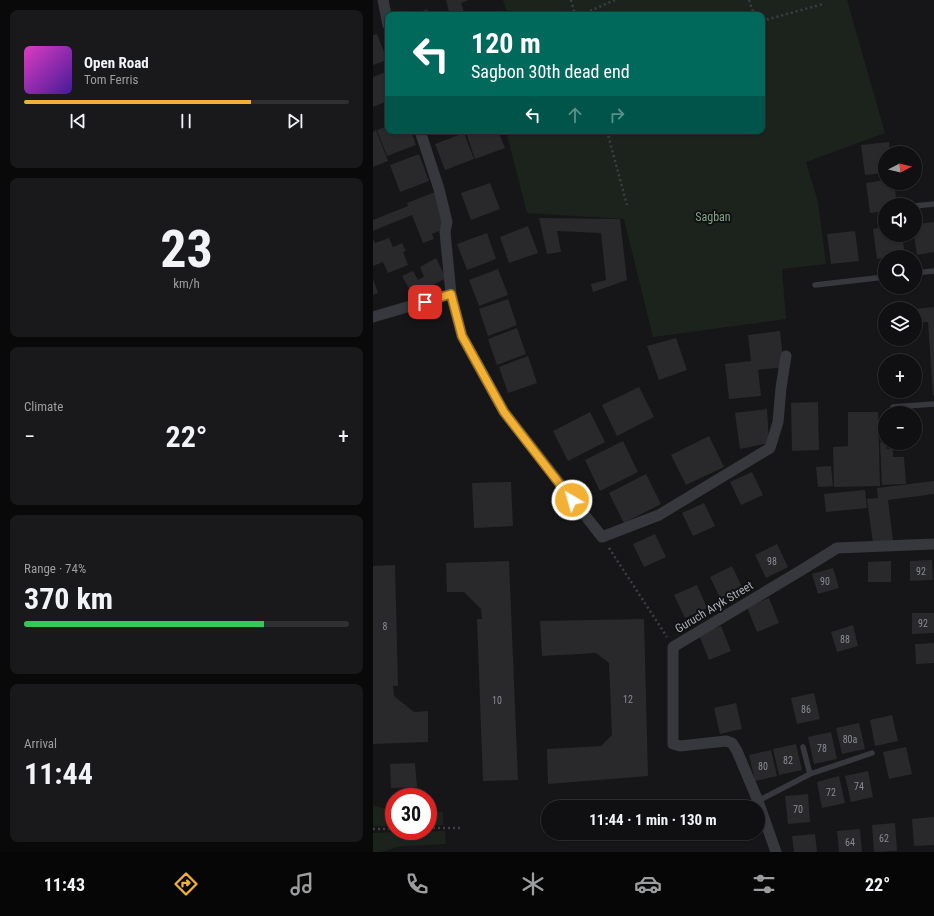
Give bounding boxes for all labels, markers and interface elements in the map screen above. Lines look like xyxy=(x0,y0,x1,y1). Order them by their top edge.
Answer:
text: 120 m xyxy=(471,27,541,60)
icon: left xyxy=(405,28,457,80)
text: Open Road xyxy=(84,54,149,72)
text: Sagbon 30th dead end xyxy=(471,61,630,82)
text: Tom Ferris xyxy=(84,72,138,87)
icon: left xyxy=(522,104,544,126)
icon: ahead xyxy=(564,104,586,126)
icon: right xyxy=(606,104,628,126)
icon: previous xyxy=(67,110,89,132)
icon: pause xyxy=(175,110,197,132)
icon: next xyxy=(284,110,306,132)
north arrow xyxy=(878,146,922,190)
map controls xyxy=(878,146,922,450)
button: sound xyxy=(878,198,922,242)
park label: Sagban xyxy=(695,210,731,224)
text: 23 xyxy=(160,219,213,280)
button: search xyxy=(878,250,922,294)
text: km/h xyxy=(173,276,200,291)
pin xyxy=(408,285,442,319)
icon: arrive xyxy=(414,291,436,313)
button: layers xyxy=(878,302,922,346)
button: + xyxy=(878,354,922,398)
text: Climate xyxy=(24,399,63,414)
button: − xyxy=(878,406,922,450)
text: 22° xyxy=(166,419,208,454)
text: − xyxy=(24,424,35,449)
text: + xyxy=(338,424,349,449)
position arrow xyxy=(551,479,593,521)
house number: 98 xyxy=(767,556,777,567)
text: Range · 74% xyxy=(24,561,86,576)
house number: 92 xyxy=(916,566,926,577)
house number: 90 xyxy=(820,576,830,587)
street label: Guruch Aryk Street xyxy=(673,578,756,636)
text: 370 km xyxy=(24,581,113,616)
house number: 92 xyxy=(918,618,928,629)
house number: 8 xyxy=(383,621,388,632)
house number: 88 xyxy=(840,634,850,645)
house number: 12 xyxy=(623,694,633,705)
house number: 10 xyxy=(492,695,502,706)
house number: 86 xyxy=(801,704,811,715)
house number: 80a xyxy=(843,734,858,745)
text: Arrival xyxy=(24,736,57,751)
house number: 78 xyxy=(817,743,827,754)
house number: 82 xyxy=(783,755,793,766)
text: 11:44 xyxy=(24,756,93,791)
house number: 80 xyxy=(758,761,768,772)
house number: 74 xyxy=(854,781,864,792)
house number: 72 xyxy=(826,787,836,798)
speed limit sign: 30 xyxy=(385,788,437,840)
house number: 70 xyxy=(793,804,803,815)
text: 11:44 · 1 min · 130 m xyxy=(589,811,717,829)
house number: 62 xyxy=(879,833,889,844)
house number: 64 xyxy=(845,837,855,848)
icon: directions xyxy=(172,870,200,898)
icon: music xyxy=(288,870,316,898)
icon: phone xyxy=(403,870,431,898)
icon: climate xyxy=(519,870,547,898)
icon: car xyxy=(634,870,662,898)
icon: filters xyxy=(750,870,778,898)
text: 11:43 xyxy=(44,874,85,895)
text: 22° xyxy=(865,874,890,895)

